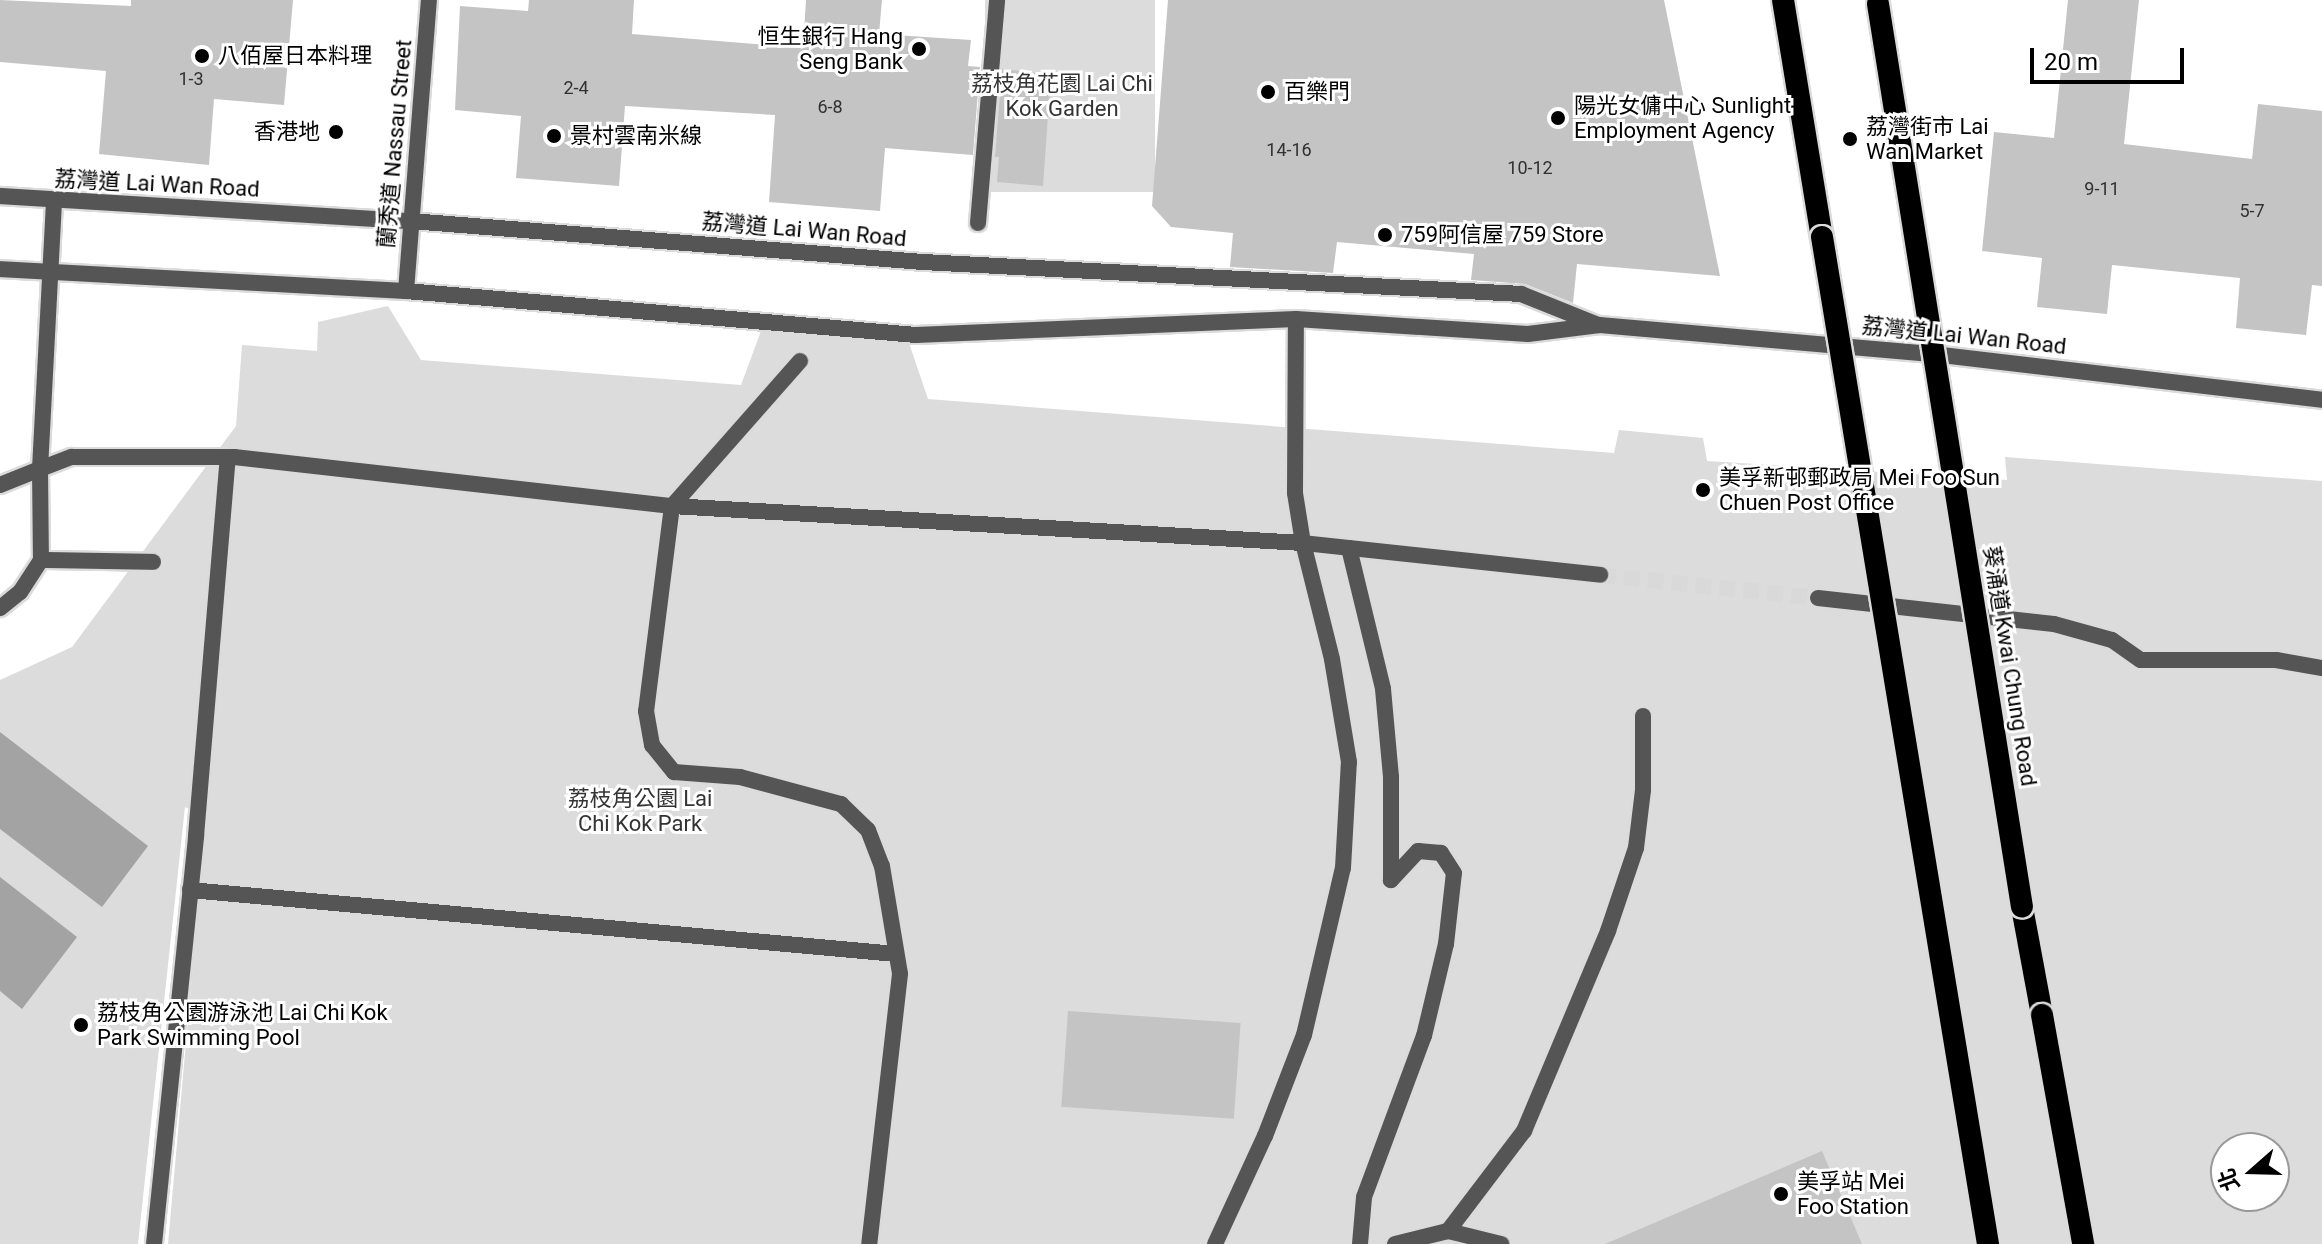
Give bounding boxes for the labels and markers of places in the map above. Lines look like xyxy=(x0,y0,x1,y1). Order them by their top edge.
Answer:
place label: 恒生銀行 Hang Seng Bank xyxy=(757,23,903,74)
marker: 恒生銀行 Hang Seng Bank xyxy=(910,40,928,58)
place label: 八佰屋日本料理 xyxy=(218,43,372,69)
marker: 八佰屋日本料理 xyxy=(193,47,211,65)
place label: 百樂門 xyxy=(1284,79,1350,105)
marker: 百樂門 xyxy=(1259,83,1277,101)
place label: 陽光女傭中心 Sunlight Employment Agency xyxy=(1574,92,1791,144)
marker: 陽光女傭中心 Sunlight Employment Agency xyxy=(1549,109,1567,127)
place label: 荔灣街市 Lai Wan Market xyxy=(1866,113,1989,164)
place label: 香港地 xyxy=(254,119,320,145)
marker: 香港地 xyxy=(327,123,345,141)
place label: 景村雲南米線 xyxy=(570,123,702,149)
marker: 景村雲南米線 xyxy=(545,127,563,145)
marker: 荔灣街市 Lai Wan Market xyxy=(1841,130,1859,148)
place label: 759阿信屋 759 Store xyxy=(1401,222,1604,248)
marker: 759阿信屋 759 Store xyxy=(1376,226,1394,244)
place label: 美孚新邨郵政局 Mei Foo Sun Chuen Post Office xyxy=(1719,464,2000,516)
marker: 美孚新邨郵政局 Mei Foo Sun Chuen Post Office xyxy=(1694,481,1712,499)
place label: 荔枝角公園游泳池 Lai Chi Kok Park Swimming Pool xyxy=(97,999,388,1050)
marker: 荔枝角公園游泳池 Lai Chi Kok Park Swimming Pool xyxy=(72,1016,90,1034)
place label: 美孚站 Mei Foo Station xyxy=(1797,1168,1909,1220)
marker: 美孚站 Mei Foo Station xyxy=(1772,1185,1790,1203)

